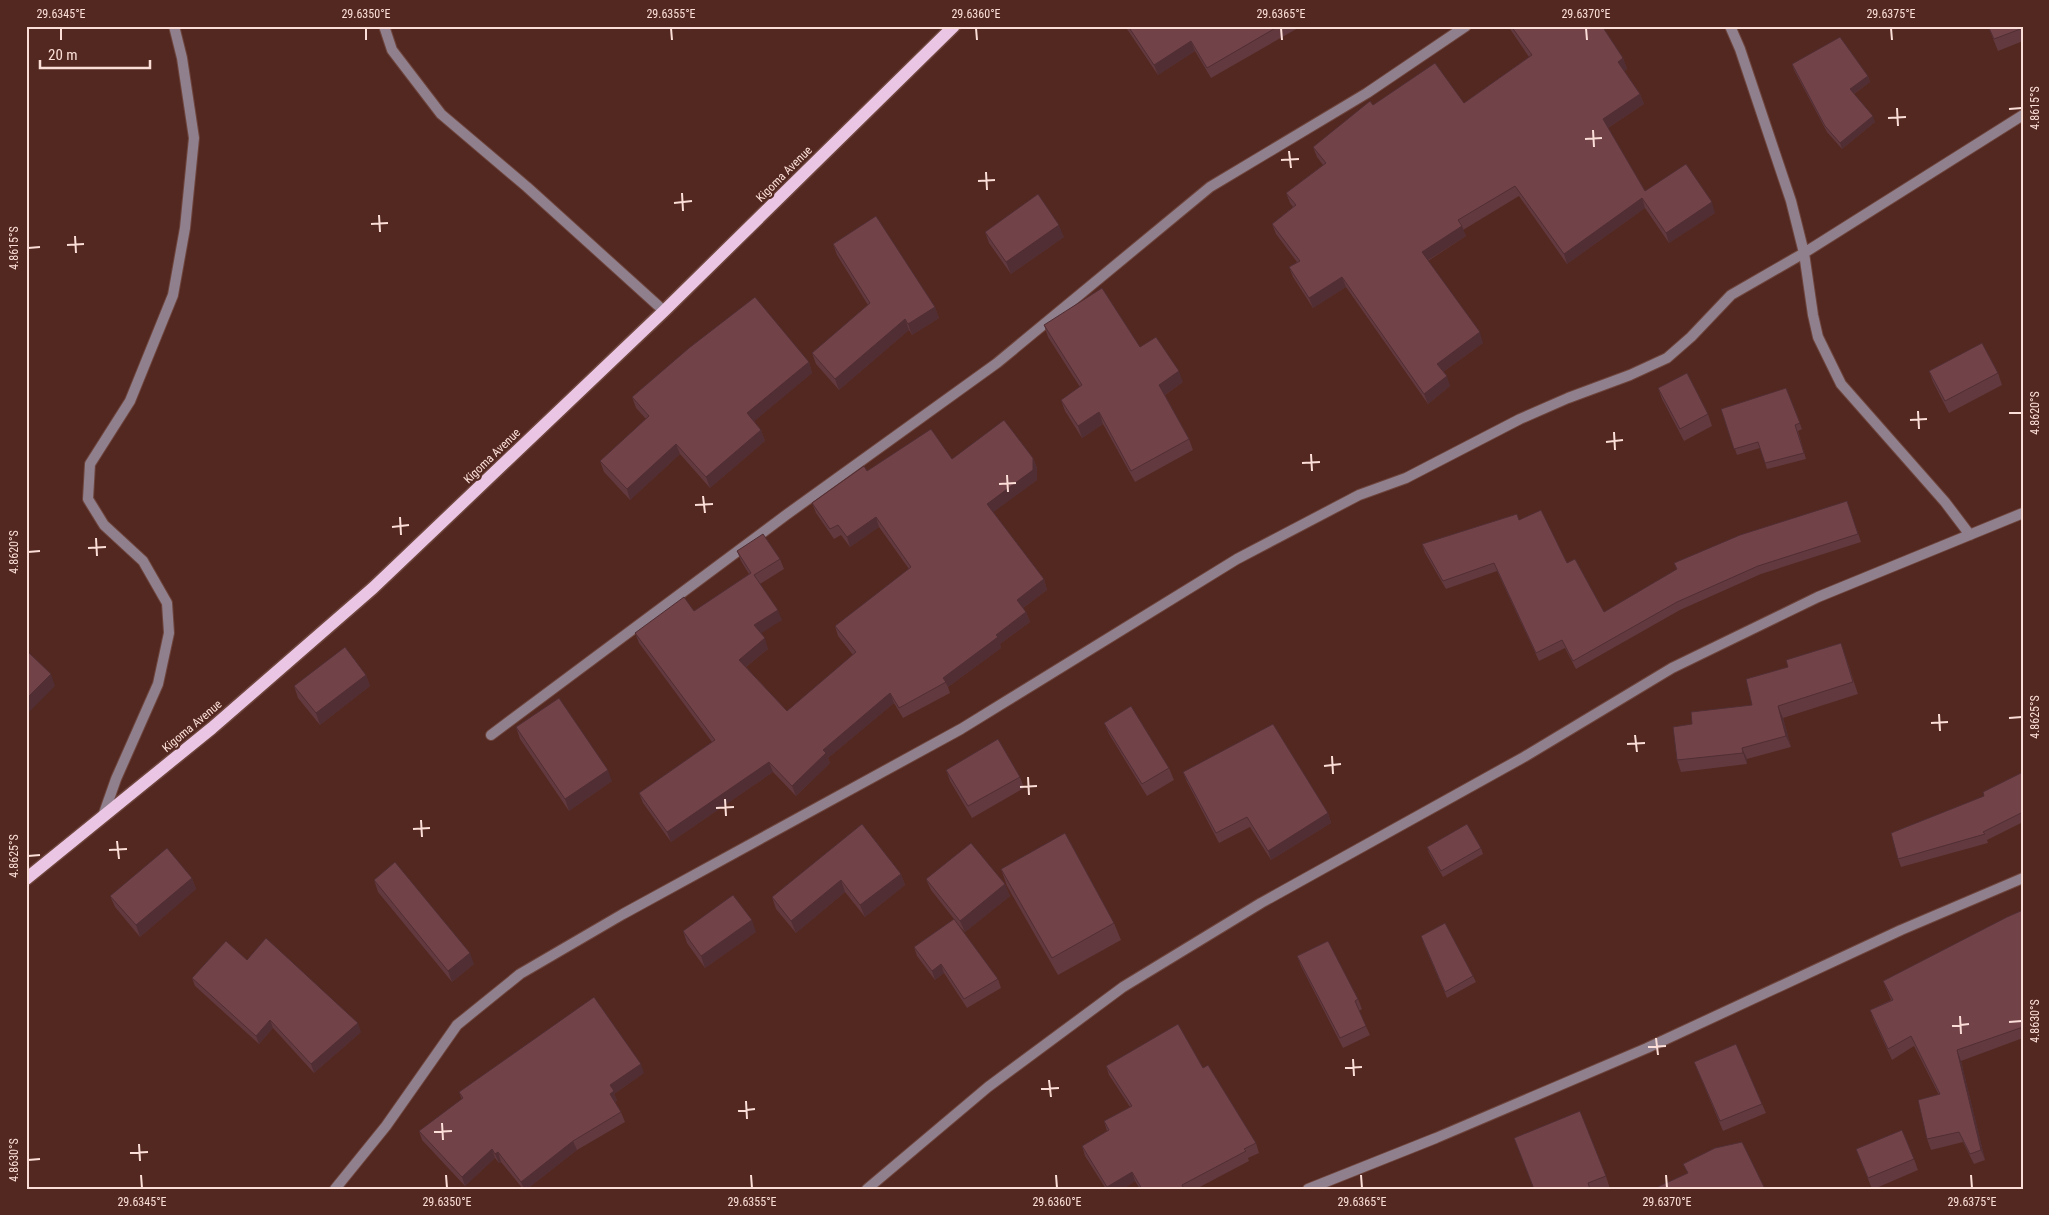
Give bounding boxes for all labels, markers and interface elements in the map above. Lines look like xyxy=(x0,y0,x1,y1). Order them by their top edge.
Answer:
text: 29.6345°E xyxy=(36,7,86,21)
text: 29.6350°E xyxy=(341,7,391,21)
text: 29.6355°E xyxy=(646,7,696,21)
text: 29.6360°E xyxy=(951,7,1001,21)
text: 29.6365°E xyxy=(1256,7,1306,21)
text: 29.6370°E xyxy=(1561,7,1611,21)
text: 29.6375°E xyxy=(1866,7,1916,21)
scale bar xyxy=(40,38,150,70)
text: 20 m xyxy=(48,46,78,64)
text: 4.8615°S xyxy=(2028,86,2042,130)
street label: Kigoma Avenue xyxy=(753,143,815,205)
text: 4.8615°S xyxy=(7,226,21,270)
text: 4.8620°S xyxy=(2028,391,2042,435)
street label: Kigoma Avenue xyxy=(461,425,524,487)
text: 4.8620°S xyxy=(7,530,21,574)
text: 4.8625°S xyxy=(2028,695,2042,739)
street label: Kigoma Avenue xyxy=(159,697,225,755)
text: 4.8625°S xyxy=(7,834,21,878)
text: 4.8630°S xyxy=(2028,999,2042,1043)
text: 4.8630°S xyxy=(7,1138,21,1182)
text: 29.6345°E xyxy=(117,1195,167,1209)
text: 29.6350°E xyxy=(422,1195,472,1209)
text: 29.6355°E xyxy=(727,1195,777,1209)
text: 29.6360°E xyxy=(1032,1195,1082,1209)
text: 29.6365°E xyxy=(1337,1195,1387,1209)
text: 29.6370°E xyxy=(1642,1195,1692,1209)
text: 29.6375°E xyxy=(1947,1195,1997,1209)

